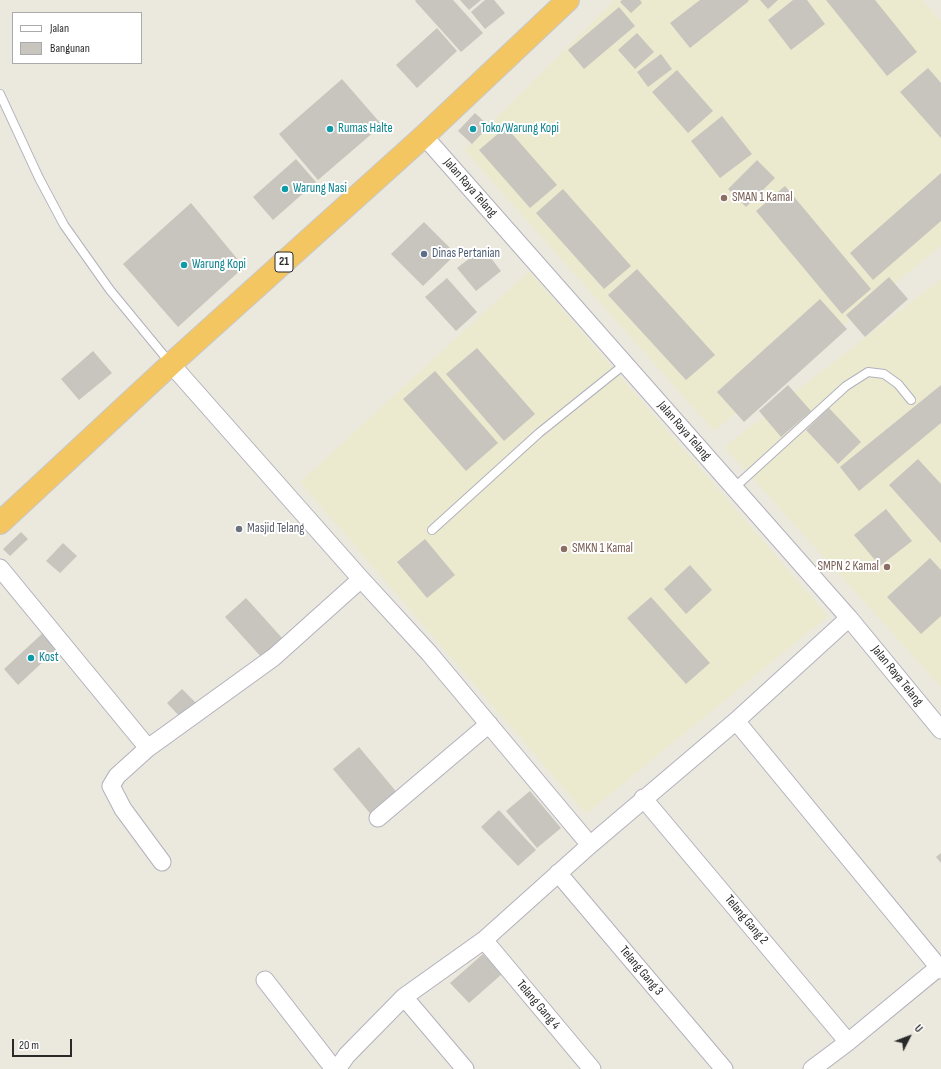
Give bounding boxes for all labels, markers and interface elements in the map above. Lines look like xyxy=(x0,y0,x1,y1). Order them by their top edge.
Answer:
legend xyxy=(12,12,142,64)
text: Jalan xyxy=(50,21,69,36)
text: Bangunan xyxy=(50,41,90,56)
place label: Rumas Halte xyxy=(338,121,393,137)
place label: Toko/Warung Kopi xyxy=(481,121,559,137)
marker: Rumas Halte xyxy=(325,124,335,134)
marker: Toko/Warung Kopi xyxy=(468,124,478,134)
street label: Jalan Raya Telang xyxy=(440,155,500,221)
place label: Warung Nasi xyxy=(293,181,347,197)
marker: Warung Nasi xyxy=(280,184,290,194)
place label: SMAN 1 Kamal xyxy=(732,190,793,206)
marker: SMAN 1 Kamal xyxy=(719,193,729,203)
place label: Dinas Pertanian xyxy=(432,246,500,262)
marker: Dinas Pertanian xyxy=(419,249,429,259)
road number: 21 xyxy=(275,252,293,272)
place label: Warung Kopi xyxy=(192,257,246,273)
marker: Warung Kopi xyxy=(179,260,189,270)
street label: Jalan Raya Telang xyxy=(654,398,714,464)
place label: Masjid Telang xyxy=(247,521,304,537)
marker: Masjid Telang xyxy=(234,524,244,534)
place label: SMKN 1 Kamal xyxy=(572,541,633,557)
marker: SMKN 1 Kamal xyxy=(559,544,569,554)
place label: SMPN 2 Kamal xyxy=(818,559,879,575)
marker: SMPN 2 Kamal xyxy=(882,562,892,572)
street label: Jalan Raya Telang xyxy=(868,643,926,709)
place label: Kost xyxy=(39,650,59,666)
marker: Kost xyxy=(26,653,36,663)
street label: Telang Gang 2 xyxy=(721,892,771,948)
street label: Telang Gang 3 xyxy=(616,943,666,999)
street label: Telang Gang 4 xyxy=(513,977,563,1033)
north arrow xyxy=(889,1017,929,1057)
text: U xyxy=(912,1022,925,1035)
scale bar xyxy=(14,1031,74,1057)
text: 20 m xyxy=(19,1038,39,1053)

